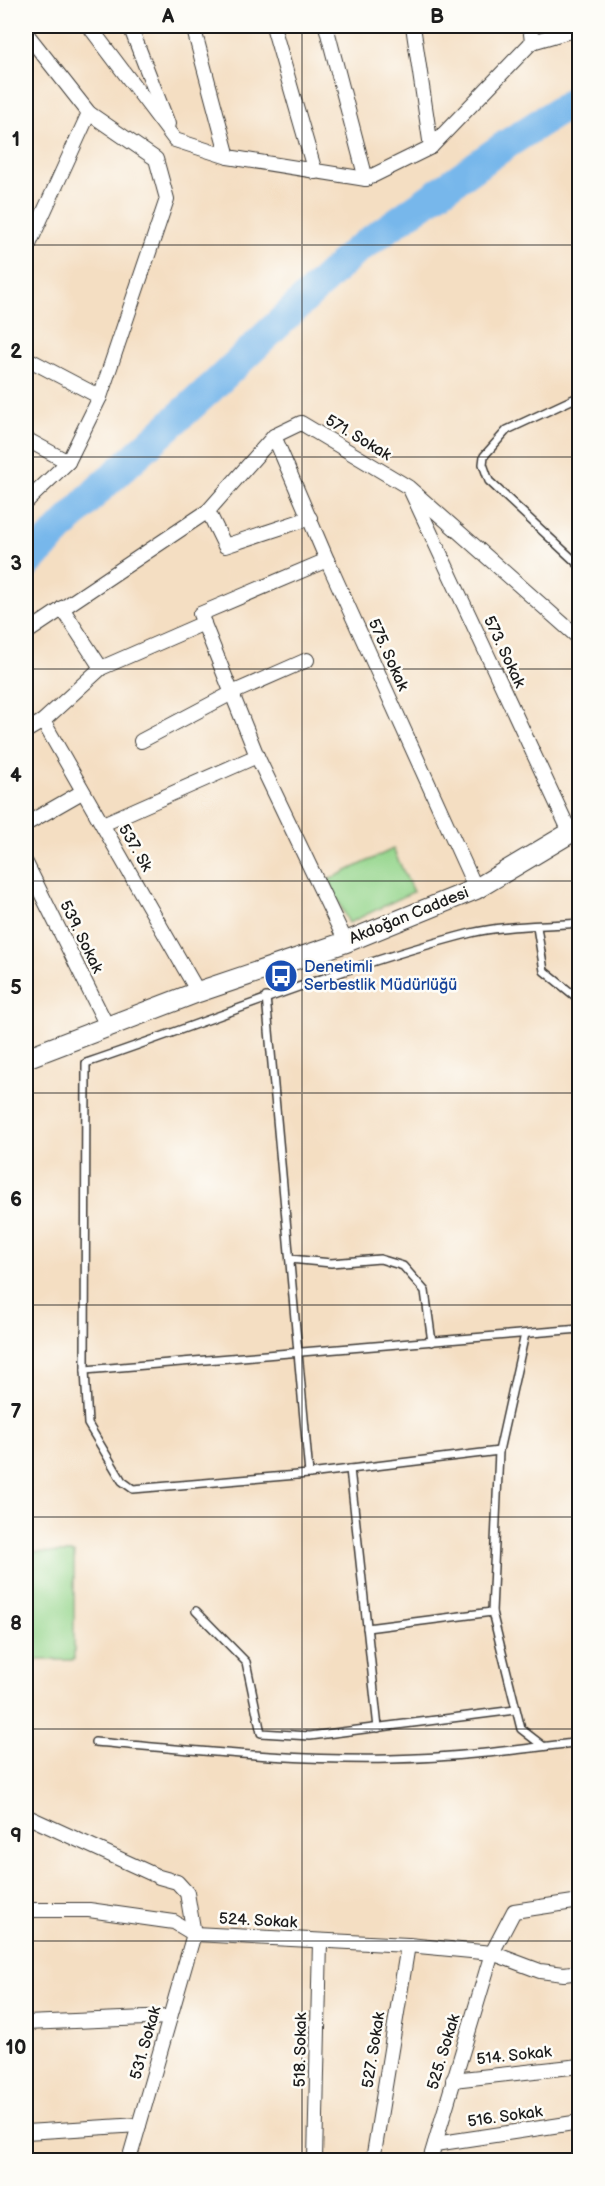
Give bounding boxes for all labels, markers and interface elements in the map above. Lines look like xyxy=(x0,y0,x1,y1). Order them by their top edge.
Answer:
text: A xyxy=(161,5,175,29)
text: B xyxy=(430,5,444,29)
text: 1 xyxy=(12,128,20,152)
text: 2 xyxy=(10,340,22,364)
street label: 571. Sokak xyxy=(322,411,395,465)
text: 3 xyxy=(10,552,22,576)
street label: 573. Sokak xyxy=(479,613,529,691)
street label: 575. Sokak xyxy=(364,616,412,694)
text: 4 xyxy=(10,764,22,788)
street label: 537. Sk xyxy=(114,821,156,875)
street label: Akdoğan Caddesi xyxy=(346,883,472,949)
street label: 539. Sokak xyxy=(55,898,107,977)
bus stop icon: Denetimli Serbestlik Müdürlüğü xyxy=(263,958,299,994)
place label: Denetimli Serbestlik Müdürlüğü xyxy=(304,958,457,995)
text: 5 xyxy=(10,976,22,1000)
text: 6 xyxy=(10,1188,22,1212)
text: 7 xyxy=(10,1400,22,1424)
text: 8 xyxy=(10,1612,22,1636)
text: 9 xyxy=(10,1824,22,1848)
street label: 524. Sokak xyxy=(218,1909,298,1933)
street label: 531. Sokak xyxy=(126,2004,166,2082)
street label: 527. Sokak xyxy=(359,2010,389,2089)
street label: 518. Sokak xyxy=(291,2012,311,2088)
street label: 525. Sokak xyxy=(423,2012,465,2092)
text: 10 xyxy=(6,2036,26,2060)
street label: 514. Sokak xyxy=(475,2043,553,2069)
street label: 516. Sokak xyxy=(466,2102,544,2132)

